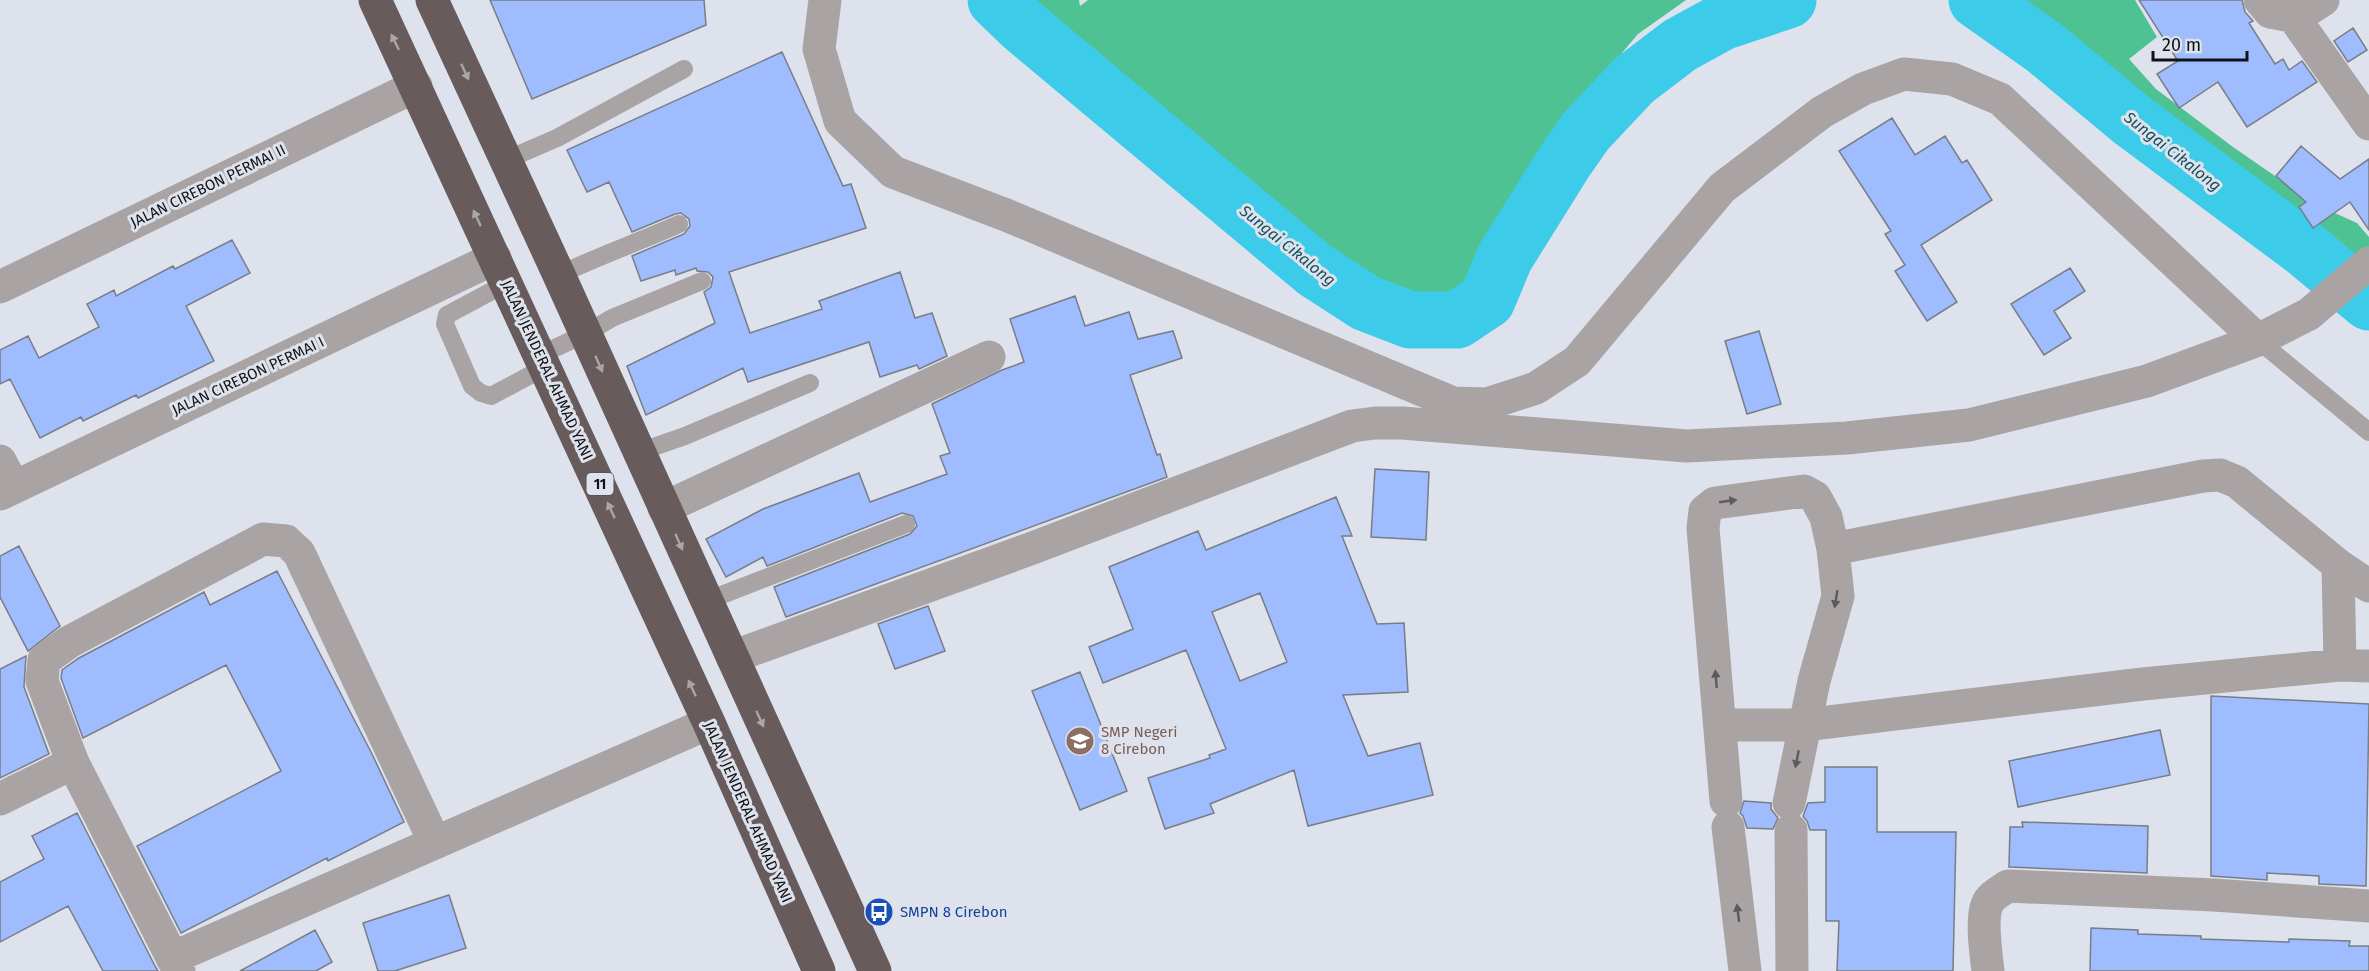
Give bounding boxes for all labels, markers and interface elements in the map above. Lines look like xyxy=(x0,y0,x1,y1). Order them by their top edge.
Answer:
scale bar xyxy=(2153,24,2248,62)
one-way arrow xyxy=(391,33,400,50)
text: 20 m xyxy=(2162,34,2201,56)
one-way arrow xyxy=(461,64,470,81)
water label: Sungai Cikalong xyxy=(2120,107,2225,195)
street label: JALAN CIREBON PERMAI II xyxy=(127,141,289,231)
water label: Sungai Cikalong xyxy=(1235,200,1339,290)
one-way arrow xyxy=(473,210,482,227)
street label: JALAN JENDERAL AHMAD YANI xyxy=(497,277,597,463)
street label: JALAN CIREBON PERMAI I xyxy=(169,333,327,419)
one-way arrow xyxy=(594,355,604,373)
road number: 11 xyxy=(586,473,614,495)
one-way arrow xyxy=(1719,497,1738,506)
one-way arrow xyxy=(607,502,616,519)
one-way arrow xyxy=(674,533,684,551)
one-way arrow xyxy=(1831,590,1840,609)
one-way arrow xyxy=(1711,670,1721,689)
one-way arrow xyxy=(688,679,697,696)
one-way arrow xyxy=(756,710,765,727)
street label: JALAN JENDERAL AHMAD YANI xyxy=(700,719,796,905)
place label: SMP Negeri 8 Cirebon xyxy=(1101,723,1178,758)
school or university icon: SMP Negeri 8 Cirebon xyxy=(1064,725,1096,757)
one-way arrow xyxy=(1792,749,1801,768)
bus stop icon: SMPN 8 Cirebon xyxy=(863,896,895,928)
place label: SMPN 8 Cirebon xyxy=(900,903,1007,921)
one-way arrow xyxy=(1734,903,1743,922)

